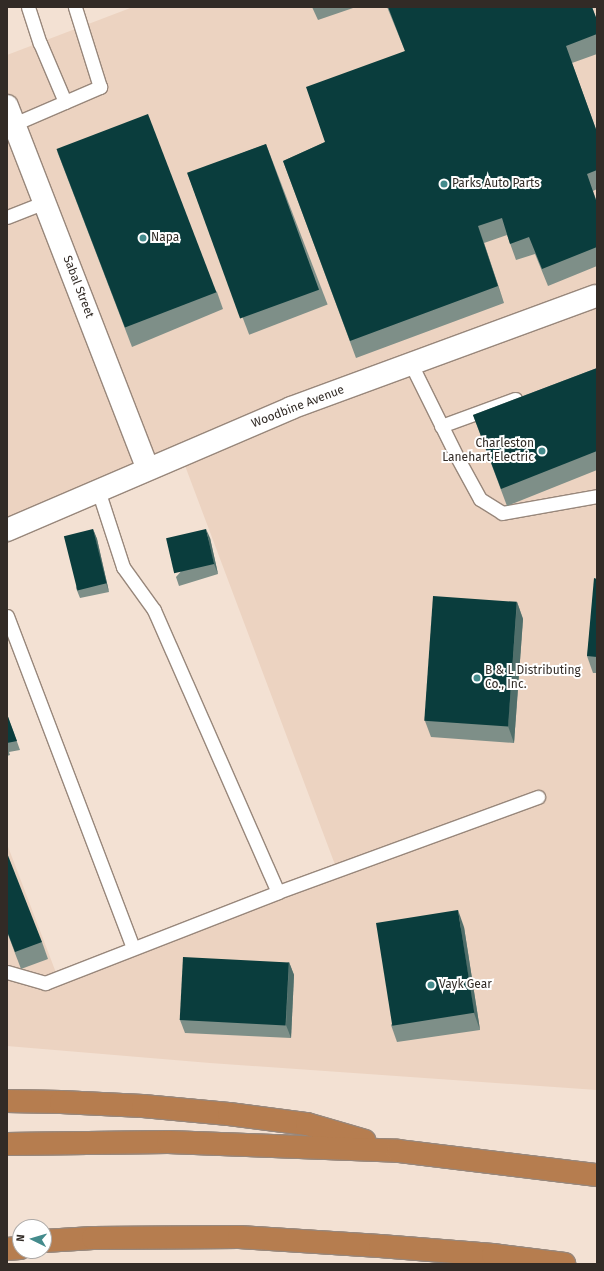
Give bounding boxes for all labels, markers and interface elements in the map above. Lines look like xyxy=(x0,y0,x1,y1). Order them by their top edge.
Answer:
place label: Parks Auto Parts xyxy=(452,177,540,191)
marker: Parks Auto Parts xyxy=(439,179,449,189)
place label: Napa xyxy=(151,231,179,245)
marker: Napa xyxy=(138,233,148,243)
street label: Sabal Street xyxy=(59,254,97,320)
street label: Woodbine Avenue xyxy=(250,383,346,431)
place label: Charleston Lanehart Electric xyxy=(442,437,534,465)
marker: Charleston Lanehart Electric xyxy=(537,446,547,456)
place label: B & L Distributing Co., Inc. xyxy=(485,664,581,692)
marker: B & L Distributing Co., Inc. xyxy=(472,673,482,683)
place label: Vayk Gear xyxy=(439,978,492,992)
marker: Vayk Gear xyxy=(426,980,436,990)
north arrow xyxy=(12,1219,52,1259)
text: N xyxy=(14,1234,27,1242)

